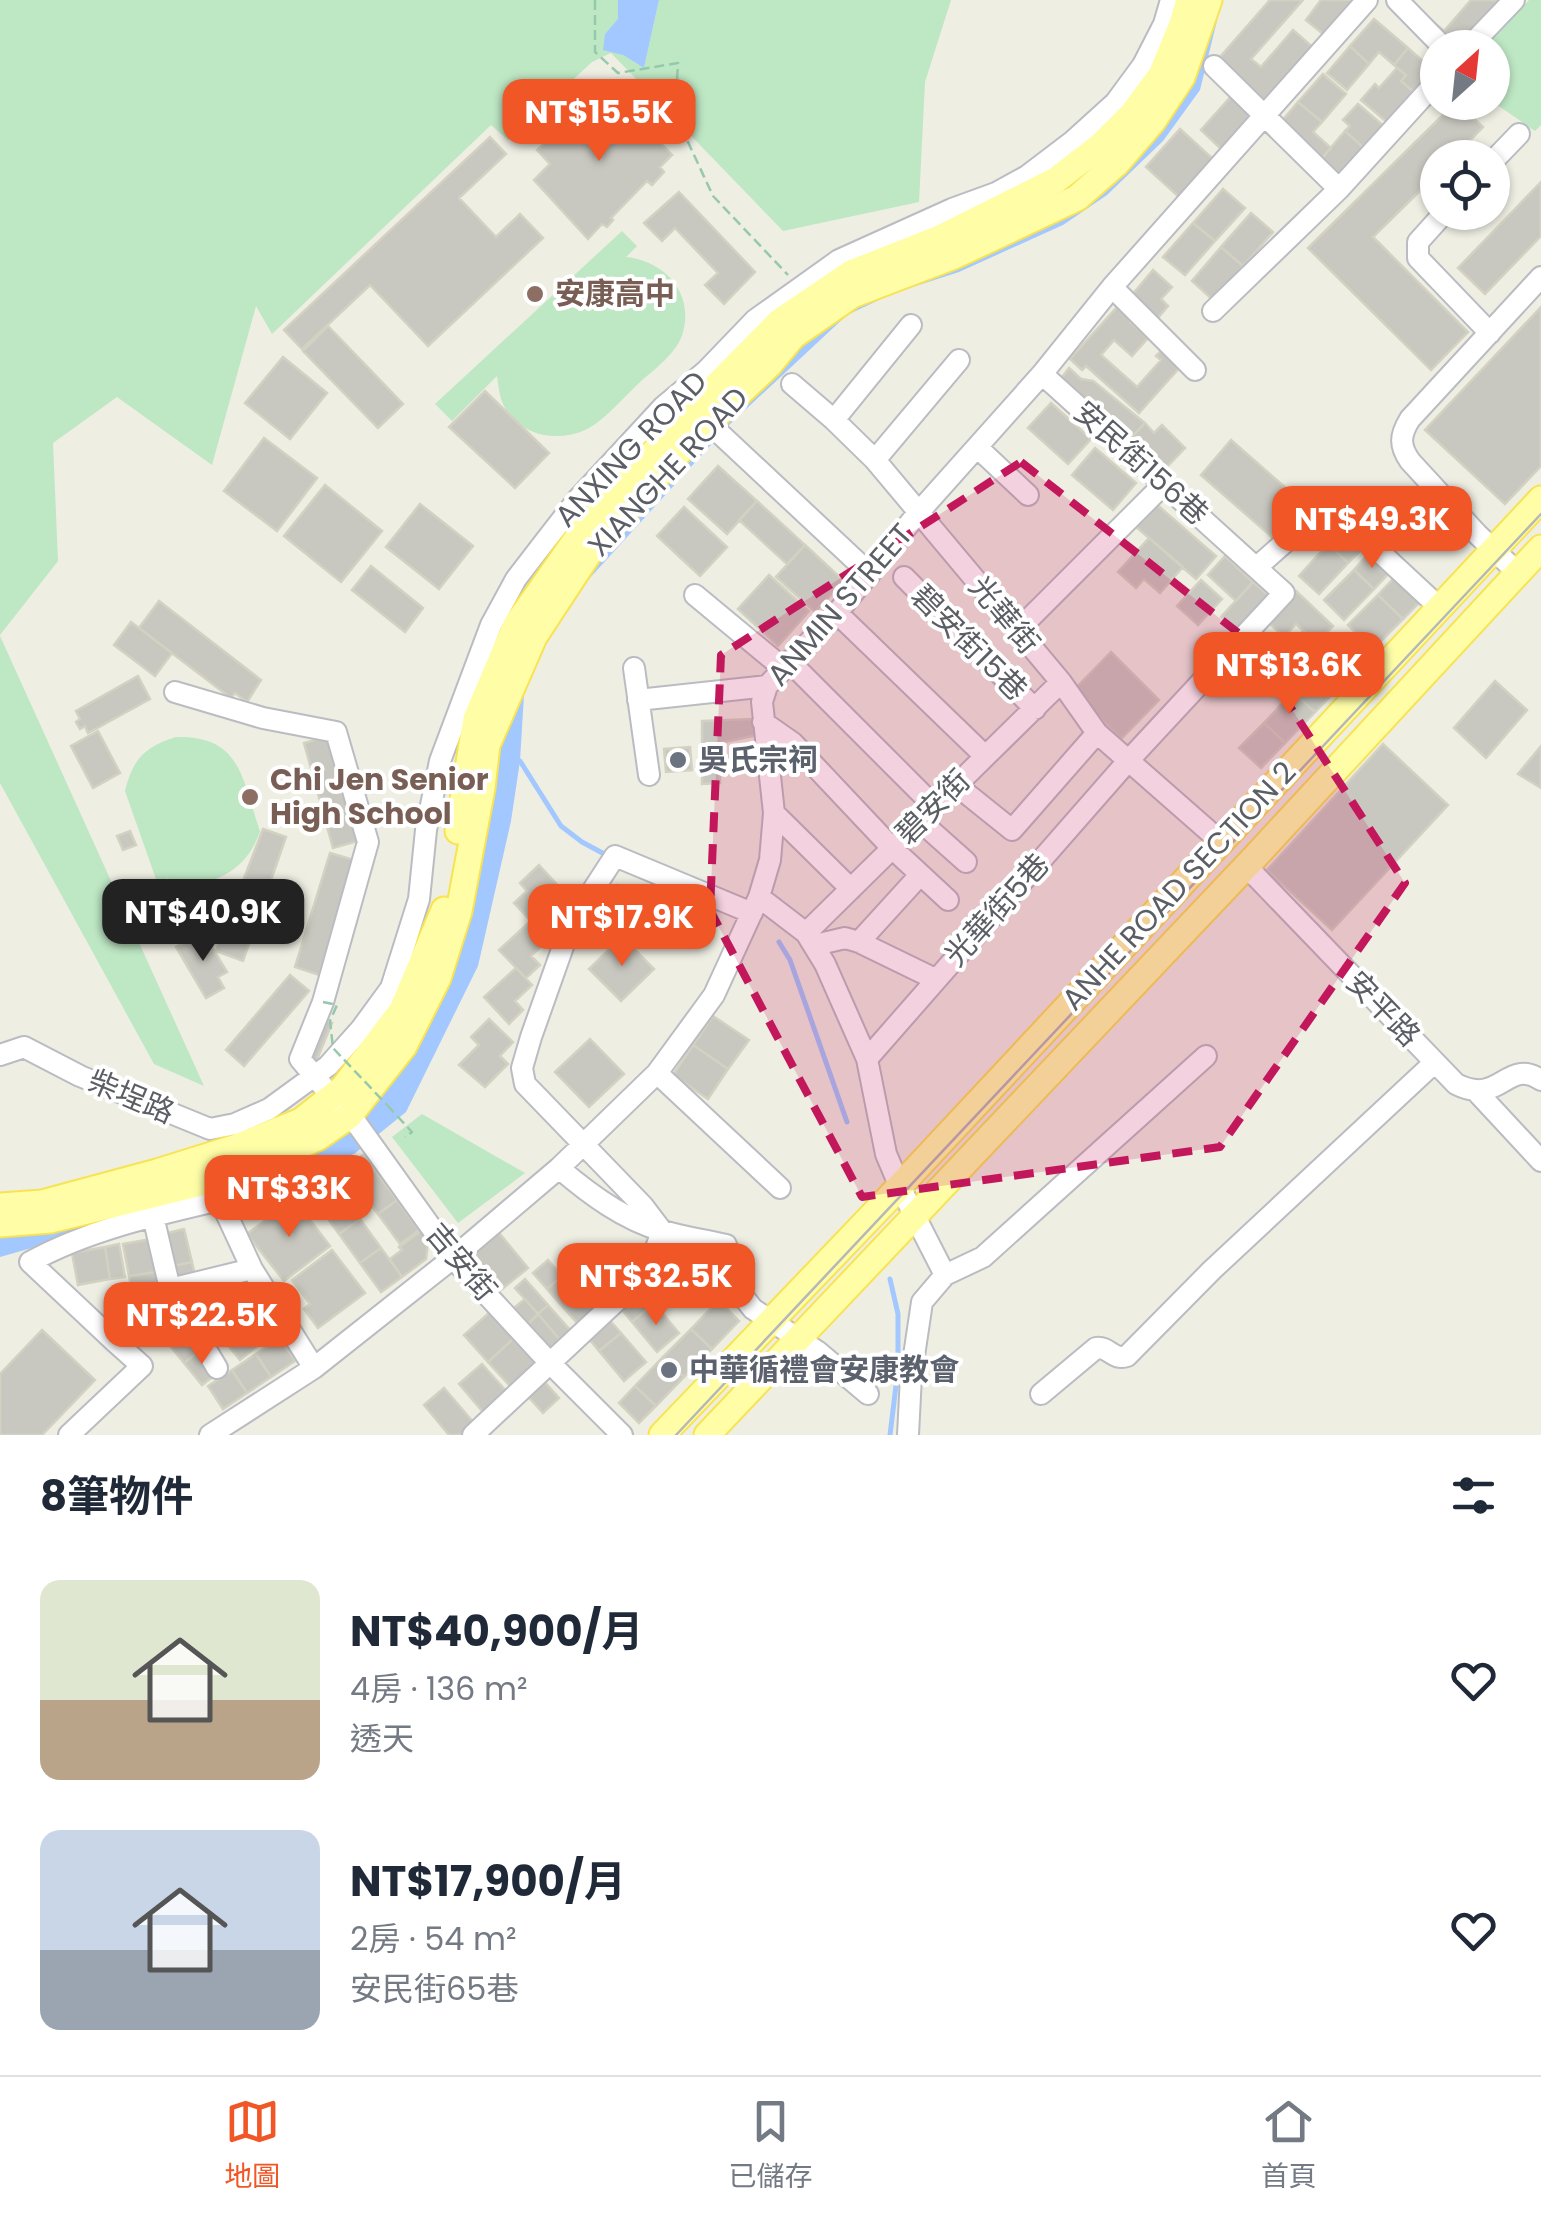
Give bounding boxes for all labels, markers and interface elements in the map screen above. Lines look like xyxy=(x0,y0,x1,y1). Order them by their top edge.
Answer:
north arrow xyxy=(1420,30,1510,120)
map controls xyxy=(1420,30,1510,230)
pin: NT$15.5K xyxy=(496,79,702,164)
text: NT$15.5K xyxy=(525,89,674,134)
button: locate xyxy=(1420,140,1510,230)
place label: 安康高中 xyxy=(555,272,675,315)
marker: 安康高中 xyxy=(524,283,546,305)
street label: ANXING ROAD xyxy=(545,361,717,537)
street label: XIANGHE ROAD xyxy=(578,377,758,566)
street label: 安民街156巷 xyxy=(1065,391,1218,535)
pin: NT$49.3K xyxy=(1269,486,1475,571)
text: NT$49.3K xyxy=(1294,496,1450,541)
street label: ANMIN STREET xyxy=(757,514,922,695)
street label: 光華街 xyxy=(959,566,1050,663)
street label: 碧安街15巷 xyxy=(902,575,1037,710)
pin: NT$13.6K xyxy=(1186,632,1392,717)
text: NT$13.6K xyxy=(1215,642,1363,687)
place label: 吳氏宗祠 xyxy=(698,738,818,781)
marker: 吳氏宗祠 xyxy=(667,749,689,771)
street label: ANHE ROAD SECTION 2 xyxy=(1052,752,1306,1020)
place label: Chi Jen Senior High School xyxy=(270,758,489,835)
street label: 碧安街 xyxy=(886,760,980,854)
marker: Chi Jen Senior High School xyxy=(239,786,261,808)
street label: 光華街5巷 xyxy=(934,844,1059,976)
pin: NT$40.9K xyxy=(100,879,306,964)
pin: NT$17.9K xyxy=(519,884,725,969)
text: NT$40.9K xyxy=(124,889,282,934)
text: NT$17.9K xyxy=(550,894,694,939)
street label: 安平路 xyxy=(1337,961,1430,1056)
street label: 柴埕路 xyxy=(81,1059,181,1134)
pin: NT$33K xyxy=(208,1155,370,1240)
text: NT$33K xyxy=(226,1165,352,1210)
street label: 吉安街 xyxy=(416,1213,507,1310)
pin: NT$32.5K xyxy=(553,1243,759,1328)
text: NT$32.5K xyxy=(579,1253,733,1298)
pin: NT$22.5K xyxy=(99,1282,305,1367)
text: NT$22.5K xyxy=(126,1292,278,1337)
place label: 中華循禮會安康教會 xyxy=(689,1348,960,1391)
marker: 中華循禮會安康教會 xyxy=(658,1359,680,1381)
text: 8筆物件 xyxy=(40,1467,193,1526)
icon: filters xyxy=(1446,1468,1501,1523)
text: NT$40,900/月 xyxy=(350,1602,644,1661)
icon: home xyxy=(120,1620,240,1740)
icon: heart xyxy=(1446,1653,1501,1708)
text: 4房 · 136 m² xyxy=(350,1666,527,1711)
text: 透天 xyxy=(350,1716,414,1761)
text: NT$17,900/月 xyxy=(350,1852,626,1911)
icon: home xyxy=(120,1870,240,1990)
icon: heart xyxy=(1446,1903,1501,1958)
text: 2房 · 54 m² xyxy=(350,1916,517,1961)
text: 安民街65巷 xyxy=(350,1966,518,2011)
tab: 地圖 xyxy=(224,2094,280,2198)
tab: 已儲存 xyxy=(728,2094,813,2198)
tab: 首頁 xyxy=(1261,2094,1317,2198)

